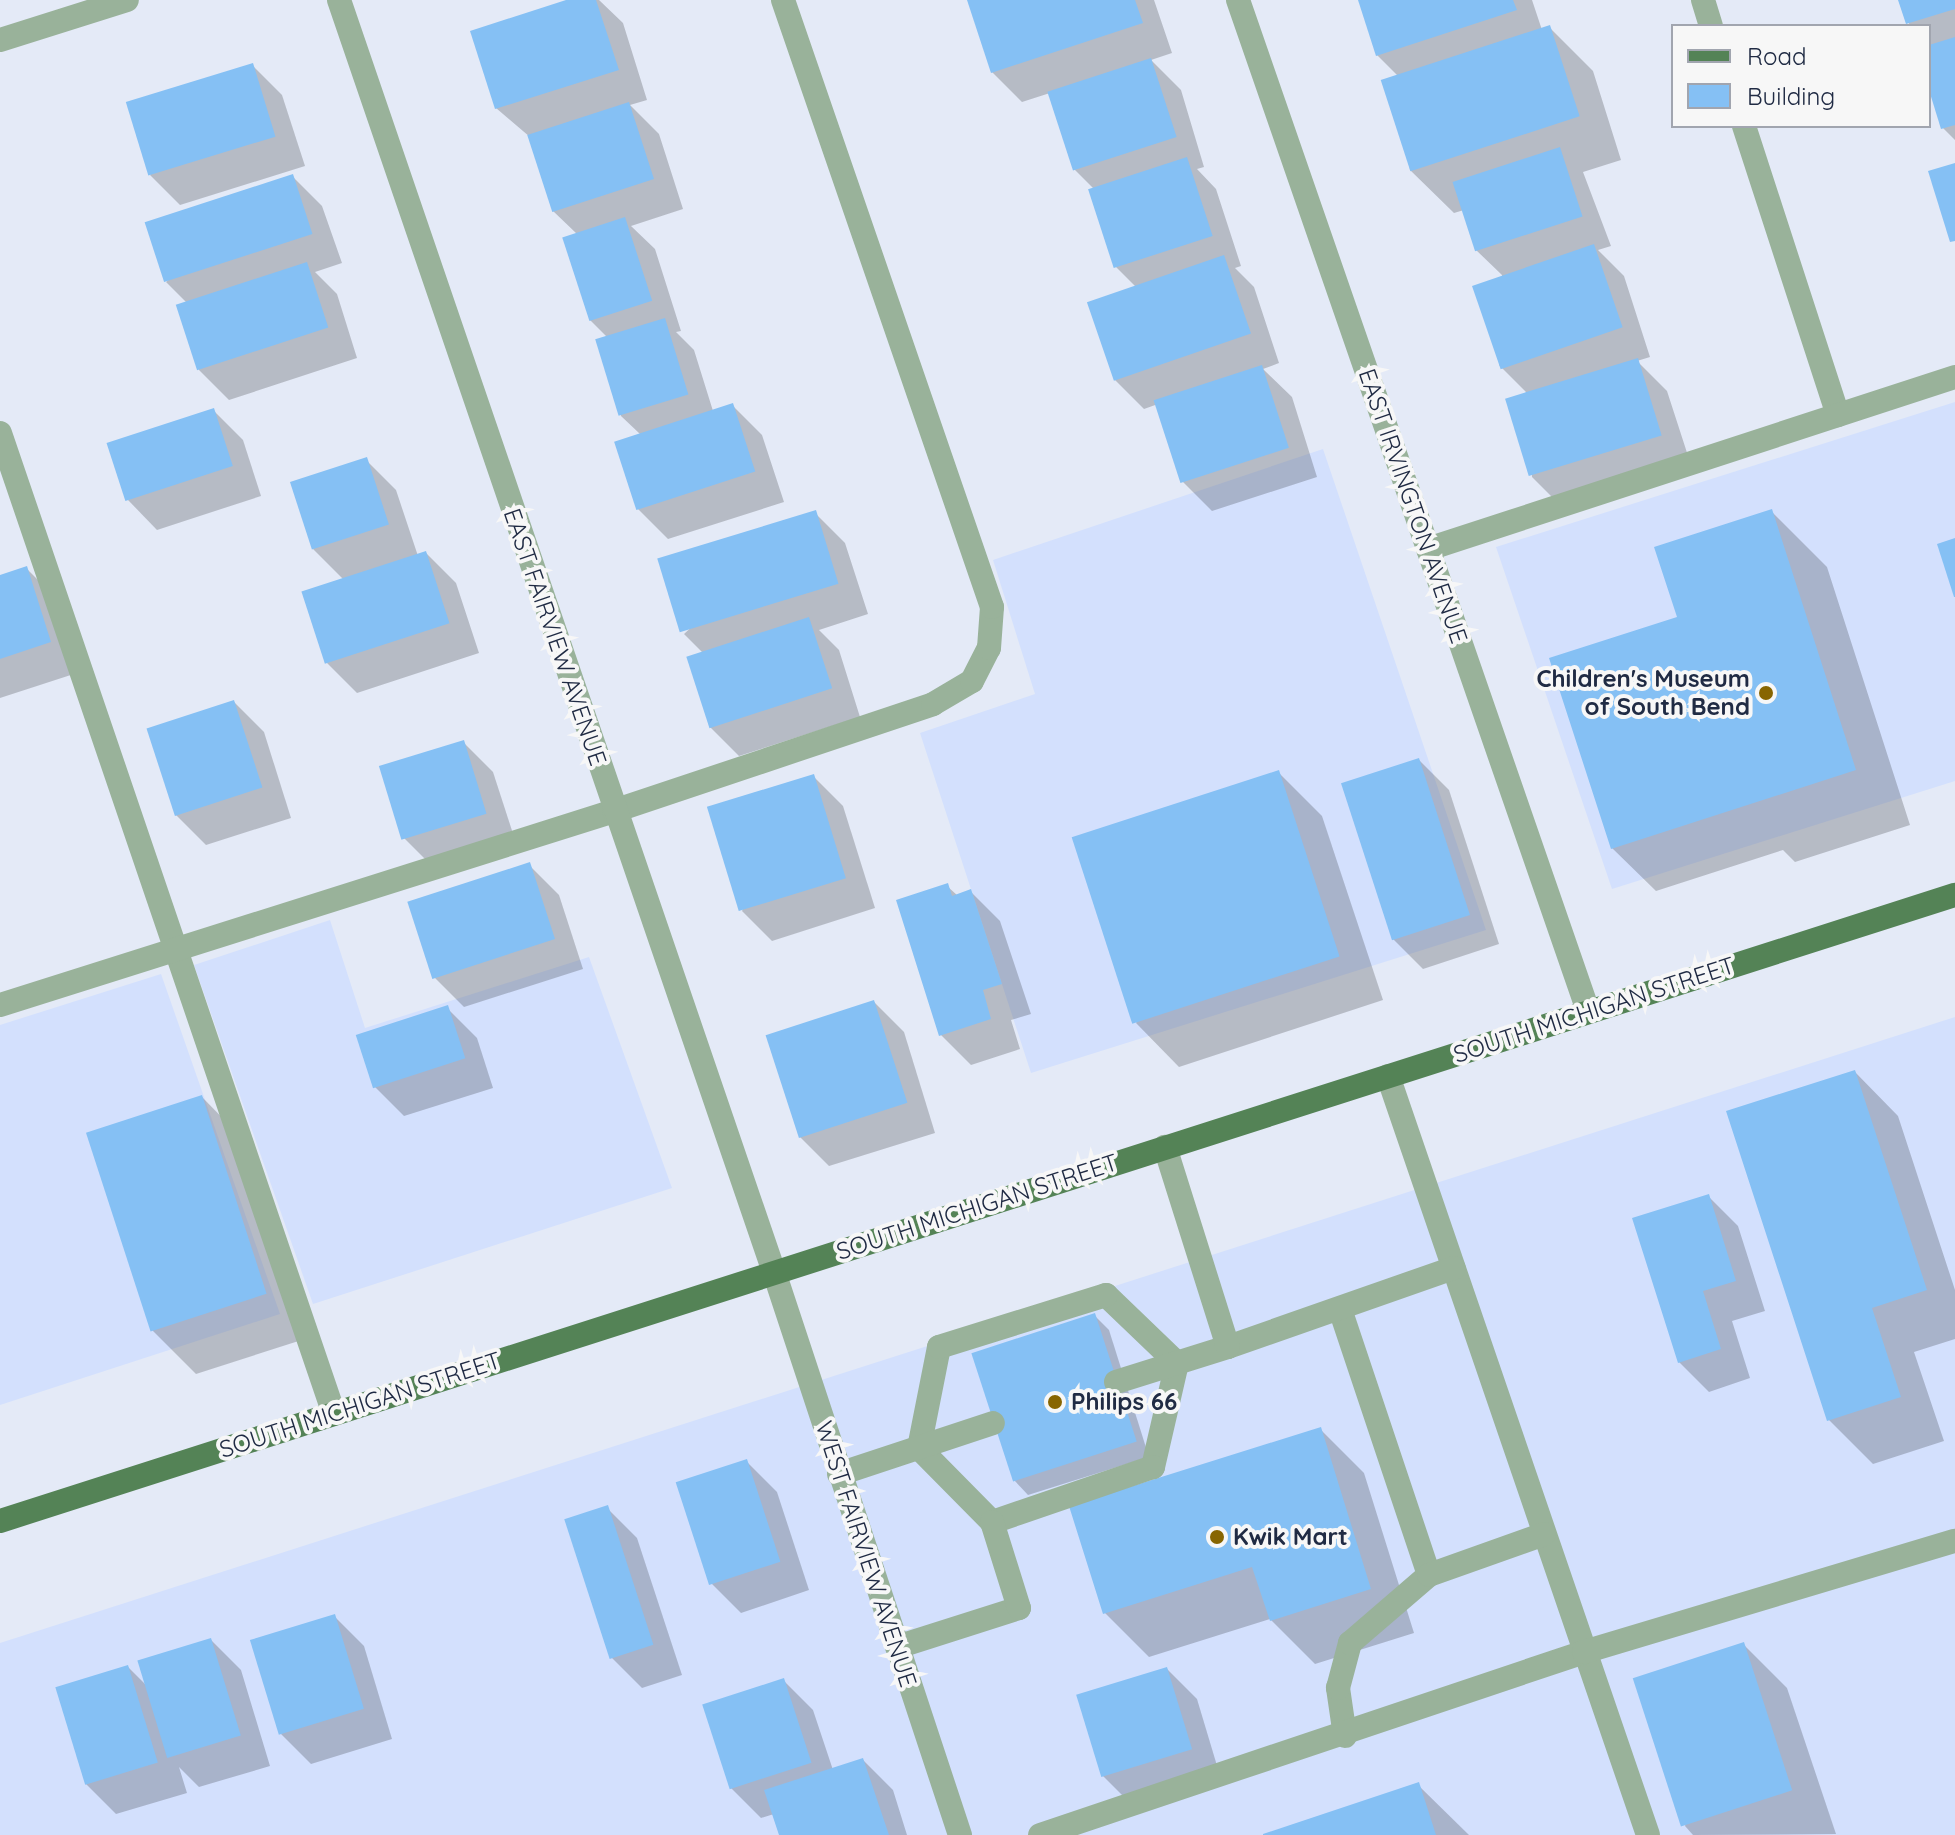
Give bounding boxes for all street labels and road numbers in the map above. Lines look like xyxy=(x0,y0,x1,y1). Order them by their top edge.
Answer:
street label: EAST IRVINGTON AVENUE xyxy=(1352,365,1474,647)
street label: EAST FAIRVIEW AVENUE xyxy=(497,505,613,769)
street label: SOUTH MICHIGAN STREET xyxy=(1450,951,1738,1069)
street label: SOUTH MICHIGAN STREET xyxy=(833,1148,1121,1266)
street label: SOUTH MICHIGAN STREET xyxy=(216,1346,504,1464)
street label: WEST FAIRVIEW AVENUE xyxy=(809,1417,923,1691)

